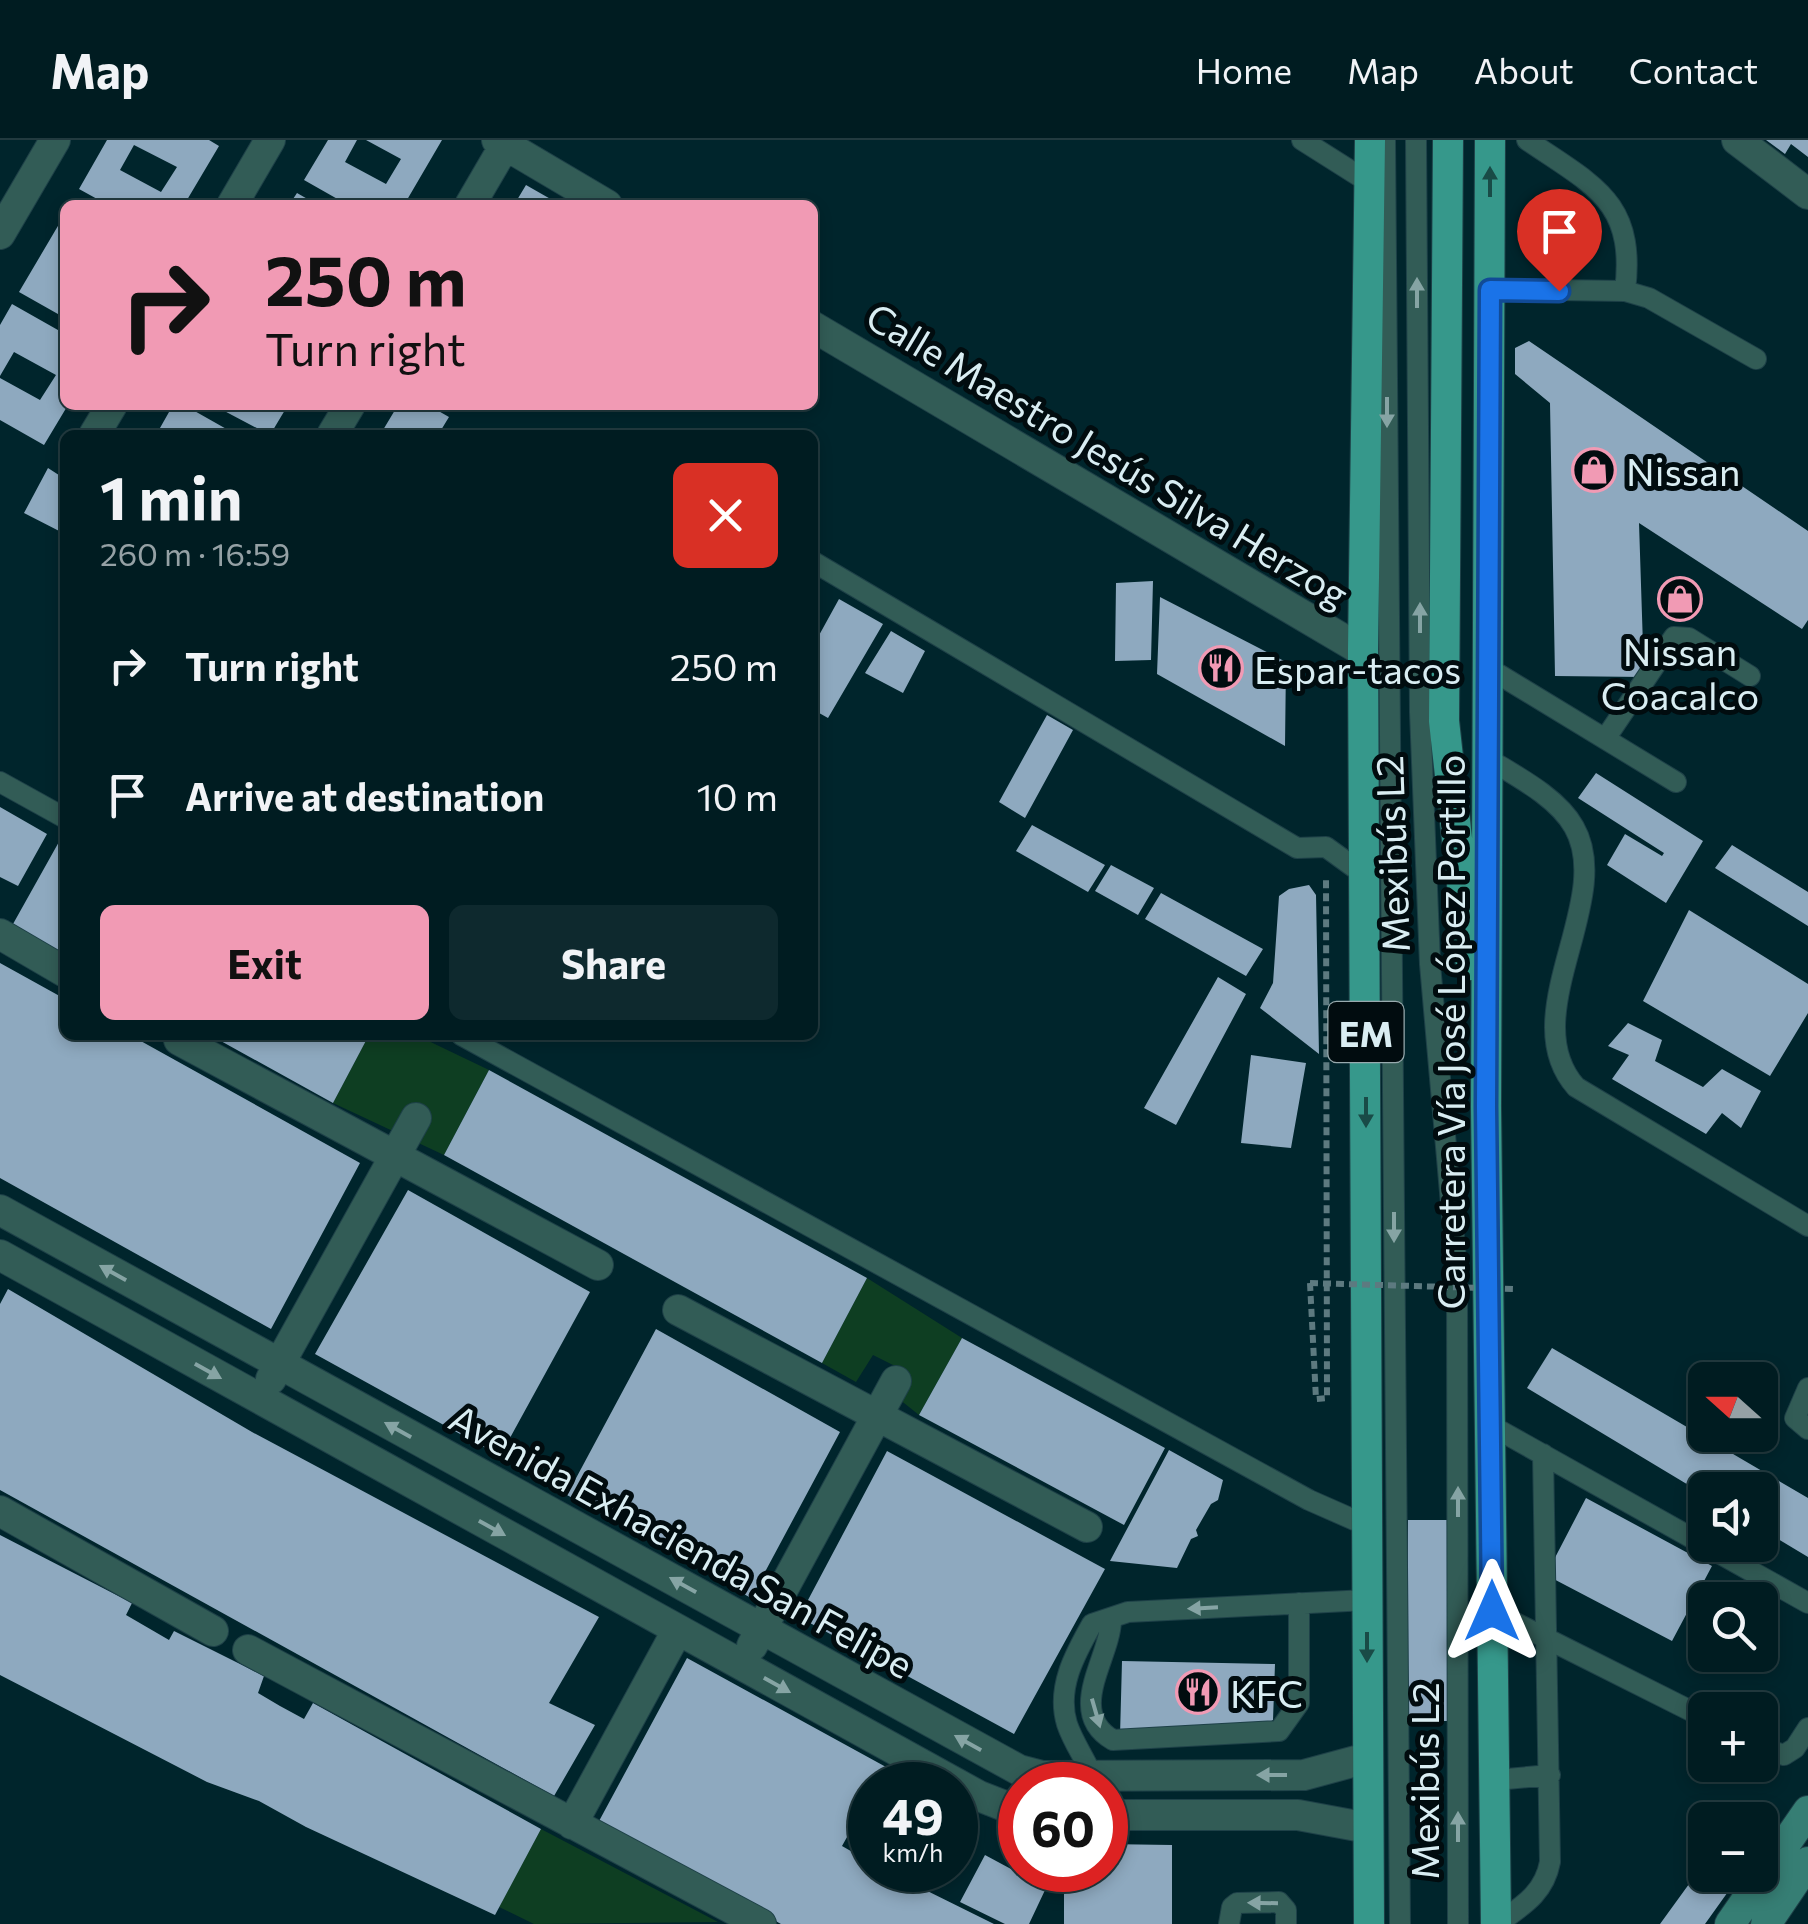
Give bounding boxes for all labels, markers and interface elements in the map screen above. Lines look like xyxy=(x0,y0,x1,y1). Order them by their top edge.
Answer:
text: Map xyxy=(50,40,149,99)
text: Home xyxy=(1196,48,1292,91)
text: Map xyxy=(1347,48,1419,91)
text: About xyxy=(1474,48,1574,91)
text: Contact xyxy=(1629,48,1758,91)
one-way arrow xyxy=(1482,165,1498,197)
pin xyxy=(1517,189,1602,292)
icon: arrive xyxy=(1532,204,1587,259)
text: 250 m xyxy=(265,235,467,320)
icon: right xyxy=(100,240,230,370)
one-way arrow xyxy=(1409,276,1425,308)
street label: Calle Maestro Jesús Silva Herzog xyxy=(859,291,1357,617)
text: Turn right xyxy=(265,320,466,375)
one-way arrow xyxy=(1379,397,1395,429)
shop icon: Nissan xyxy=(1571,447,1617,493)
place label: Nissan xyxy=(1626,447,1741,494)
text: 1 min xyxy=(100,459,242,532)
button: close xyxy=(673,463,778,568)
text: 260 m · 16:59 xyxy=(100,533,290,573)
shop icon: Nissan Coacalco xyxy=(1657,576,1703,622)
one-way arrow xyxy=(1412,601,1428,633)
place label: Nissan Coacalco xyxy=(1601,627,1759,718)
icon: right xyxy=(100,638,155,693)
text: Turn right xyxy=(185,642,359,689)
text: 250 m xyxy=(670,642,778,689)
restaurant icon: Espar-tacos xyxy=(1198,645,1244,691)
place label: Espar-tacos xyxy=(1254,645,1461,692)
street label: Mexibús L2 xyxy=(1364,755,1418,953)
street label: Carretera Vía José López Portillo xyxy=(1426,755,1473,1309)
icon: arrive xyxy=(100,768,155,823)
text: Arrive at destination xyxy=(185,772,544,819)
text: 10 m xyxy=(697,772,778,819)
button: Exit xyxy=(100,905,429,1020)
button: Share xyxy=(449,905,778,1020)
road number: EM xyxy=(1328,1002,1404,1062)
one-way arrow xyxy=(1358,1097,1374,1129)
one-way arrow xyxy=(1386,1212,1402,1244)
one-way arrow xyxy=(99,1265,127,1283)
one-way arrow xyxy=(193,1362,222,1379)
north arrow xyxy=(1688,1362,1778,1452)
map controls xyxy=(1688,1362,1778,1892)
street label: Avenida Exhacienda San Felipe xyxy=(442,1393,922,1687)
one-way arrow xyxy=(384,1421,412,1439)
button: sound xyxy=(1688,1472,1778,1562)
one-way arrow xyxy=(1449,1485,1465,1517)
one-way arrow xyxy=(478,1519,506,1537)
position arrow xyxy=(1440,1559,1544,1663)
one-way arrow xyxy=(669,1577,698,1594)
button: search xyxy=(1688,1582,1778,1672)
one-way arrow xyxy=(1187,1600,1219,1616)
one-way arrow xyxy=(1359,1632,1375,1664)
restaurant icon: KFC xyxy=(1175,1669,1221,1715)
place label: KFC xyxy=(1230,1669,1303,1716)
one-way arrow xyxy=(762,1676,791,1693)
street label: Mexibús L2 xyxy=(1400,1682,1447,1880)
button: + xyxy=(1688,1692,1778,1782)
one-way arrow xyxy=(1088,1698,1104,1729)
one-way arrow xyxy=(953,1734,982,1751)
speed limit sign: 60 xyxy=(998,1762,1128,1892)
one-way arrow xyxy=(1255,1767,1287,1783)
text: 49 xyxy=(882,1784,944,1845)
button: − xyxy=(1688,1802,1778,1892)
one-way arrow xyxy=(1450,1810,1466,1842)
text: km/h xyxy=(883,1837,943,1867)
one-way arrow xyxy=(1247,1895,1278,1911)

